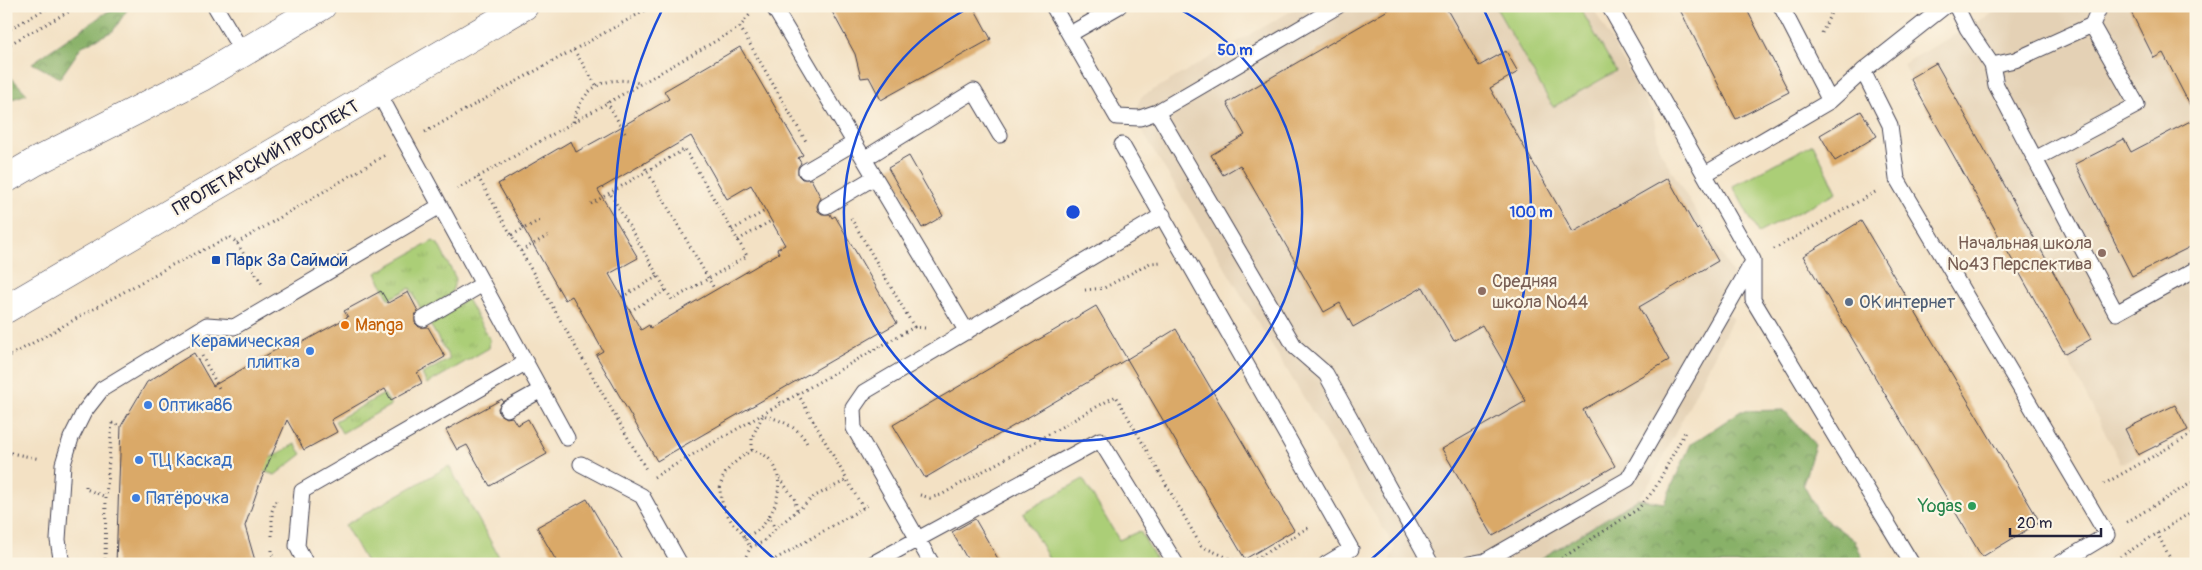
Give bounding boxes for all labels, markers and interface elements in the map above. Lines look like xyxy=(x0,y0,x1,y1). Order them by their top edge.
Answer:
text: 50 m xyxy=(1218,41,1252,60)
street label: ПРОЛЕТАРСКИЙ ПРОСПЕКТ xyxy=(169,95,363,221)
centre of rings xyxy=(1064,203,1082,221)
text: 100 m xyxy=(1510,203,1552,222)
place label: Начальная школа №43 Перспектива xyxy=(1947,232,2092,276)
marker: Начальная школа №43 Перспектива xyxy=(2096,247,2108,259)
place label: Парк За Саймой xyxy=(226,249,348,272)
marker: Парк За Саймой xyxy=(210,254,222,266)
place label: Средняя школа №44 xyxy=(1492,270,1589,314)
marker: Средняя школа №44 xyxy=(1476,285,1488,297)
place label: OK интернет xyxy=(1859,291,1955,314)
marker: OK интернет xyxy=(1843,296,1855,308)
place label: Manga xyxy=(355,314,403,337)
marker: Manga xyxy=(339,319,351,331)
place label: Керамическая плитка xyxy=(191,330,300,374)
marker: Керамическая плитка xyxy=(304,345,316,357)
place label: Оптика86 xyxy=(158,394,233,417)
marker: Оптика86 xyxy=(142,399,154,411)
place label: ТЦ Каскад xyxy=(149,449,232,472)
marker: ТЦ Каскад xyxy=(133,454,145,466)
place label: Пятёрочка xyxy=(146,487,229,510)
marker: Пятёрочка xyxy=(130,492,142,504)
place label: Yogas xyxy=(1917,495,1962,518)
marker: Yogas xyxy=(1966,500,1978,512)
scale bar xyxy=(2010,505,2101,537)
text: 20 m xyxy=(2017,514,2052,533)

